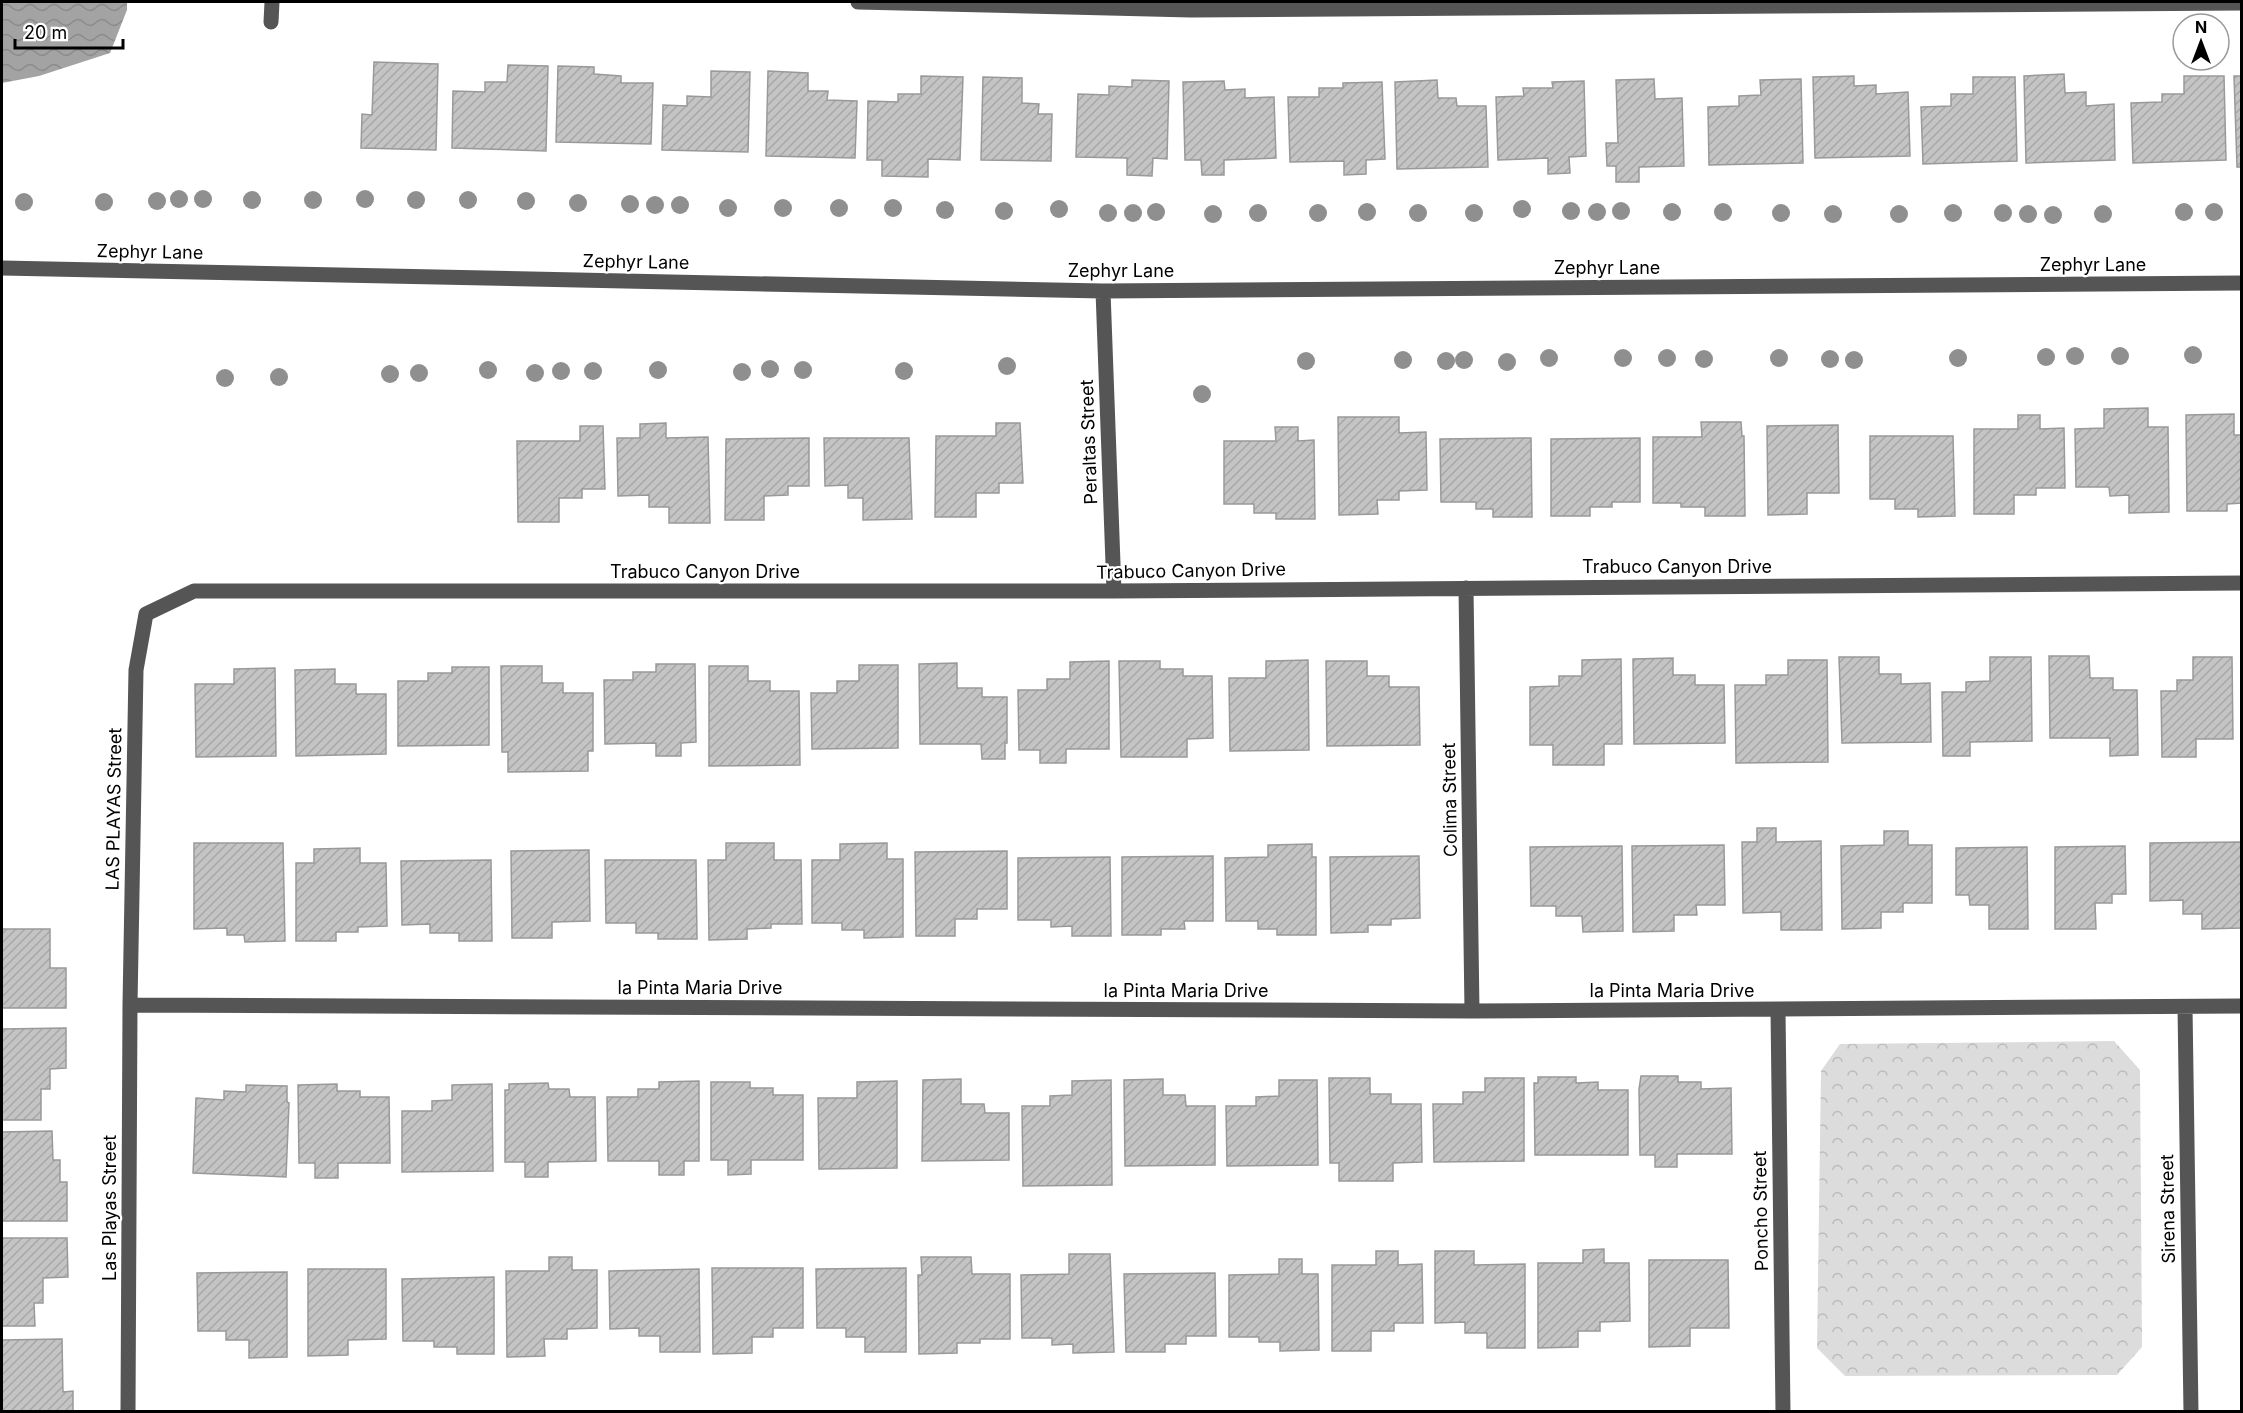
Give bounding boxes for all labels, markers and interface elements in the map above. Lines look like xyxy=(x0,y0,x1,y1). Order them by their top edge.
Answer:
scale bar xyxy=(15,12,123,50)
north arrow xyxy=(2171,12,2231,72)
text: N xyxy=(2195,17,2207,37)
text: 20 m xyxy=(24,22,67,43)
street label: Zephyr Lane xyxy=(97,240,203,263)
street label: Zephyr Lane xyxy=(583,250,689,273)
street label: Zephyr Lane xyxy=(2040,254,2146,275)
street label: Zephyr Lane xyxy=(1554,257,1660,278)
street label: Zephyr Lane xyxy=(1068,260,1174,281)
street label: Peraltas Street xyxy=(1076,379,1101,505)
street label: Trabuco Canyon Drive xyxy=(1582,556,1772,577)
street label: Trabuco Canyon Drive xyxy=(1096,558,1286,583)
street label: Trabuco Canyon Drive xyxy=(610,561,800,582)
street label: LAS PLAYAS Street xyxy=(102,727,125,891)
street label: Colima Street xyxy=(1438,743,1461,857)
street label: la Pinta Maria Drive xyxy=(618,977,782,998)
street label: la Pinta Maria Drive xyxy=(1104,980,1268,1001)
street label: la Pinta Maria Drive xyxy=(1590,980,1754,1001)
street label: Las Playas Street xyxy=(99,1135,120,1281)
street label: Poncho Street xyxy=(1749,1151,1772,1271)
street label: Sirena Street xyxy=(2156,1154,2179,1264)

